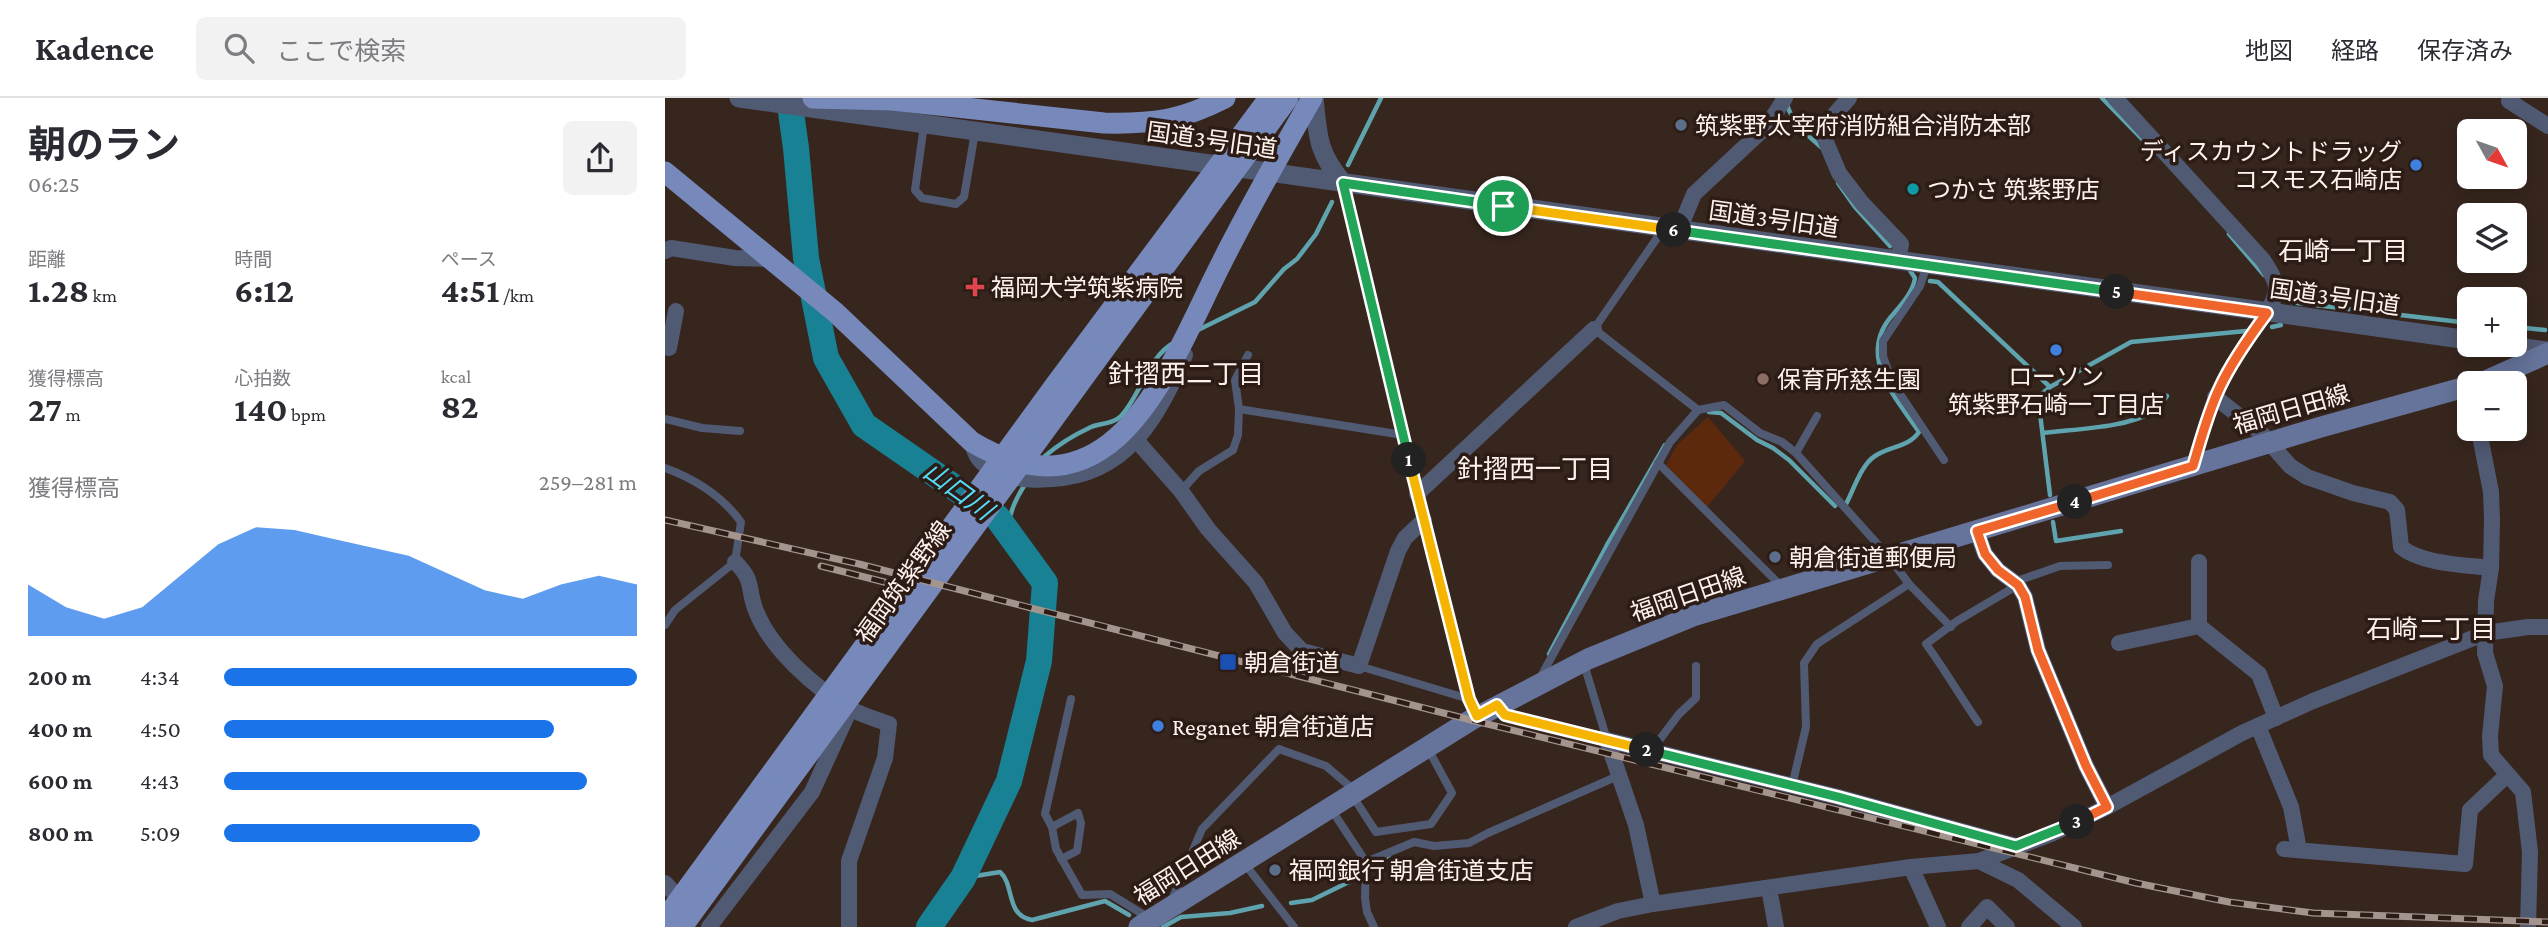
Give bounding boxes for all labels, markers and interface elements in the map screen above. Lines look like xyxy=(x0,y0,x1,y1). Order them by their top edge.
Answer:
search box xyxy=(196,17,686,80)
icon: search xyxy=(220,29,258,67)
text: Kadence xyxy=(35,30,154,67)
text: ここで検索 xyxy=(276,37,406,66)
text: 地図 xyxy=(2245,37,2293,64)
text: 経路 xyxy=(2331,37,2379,64)
text: 保存済み xyxy=(2417,37,2513,64)
place label: 筑紫野太宰府消防組合消防本部 xyxy=(1695,112,2031,139)
street label: 国道3号旧道 xyxy=(1145,117,1279,163)
marker: 筑紫野太宰府消防組合消防本部 xyxy=(1673,117,1689,133)
north arrow xyxy=(2457,119,2527,189)
map controls xyxy=(2457,119,2527,441)
button: share xyxy=(563,121,637,195)
text: 朝のラン xyxy=(28,124,180,166)
place label: ディスカウントドラッグ コスモス石崎店 xyxy=(2140,138,2402,193)
marker: ディスカウントドラッグ コスモス石崎店 xyxy=(2408,157,2424,173)
text: 06:25 xyxy=(28,171,80,197)
pin xyxy=(1473,176,1533,236)
place label: つかさ 筑紫野店 xyxy=(1927,176,2100,203)
marker: つかさ 筑紫野店 xyxy=(1905,181,1921,197)
icon: arrive xyxy=(1484,187,1522,225)
street label: 国道3号旧道 xyxy=(1707,196,1841,242)
button: layers xyxy=(2457,203,2527,273)
pin: 6 xyxy=(1657,212,1691,248)
text: 6 xyxy=(1668,219,1679,240)
district label: 石崎一丁目 xyxy=(2278,237,2408,266)
text: 距離 xyxy=(28,249,66,270)
text: 時間 xyxy=(234,249,272,270)
text: ペース xyxy=(441,249,497,270)
text: 1.28 xyxy=(28,271,89,310)
text: 6:12 xyxy=(234,271,294,310)
text: 4:51 xyxy=(441,271,499,310)
place label: 福岡大学筑紫病院 xyxy=(991,274,1183,301)
pin: 5 xyxy=(2099,274,2135,310)
street label: 国道3号旧道 xyxy=(2268,274,2402,320)
marker: 福岡大学筑紫病院 xyxy=(965,277,985,297)
text: 5 xyxy=(2112,281,2121,302)
text: km xyxy=(89,285,117,306)
text: /km xyxy=(499,285,534,306)
button: + xyxy=(2457,287,2527,357)
marker: ローソン 筑紫野石崎一丁目店 xyxy=(2048,342,2064,358)
district label: 針摺西二丁目 xyxy=(1108,360,1264,389)
place label: ローソン 筑紫野石崎一丁目店 xyxy=(1948,363,2164,418)
text: kcal xyxy=(441,366,471,387)
place label: 保育所慈生園 xyxy=(1777,366,1921,393)
text: 獲得標高 xyxy=(28,368,104,389)
text: 心拍数 xyxy=(234,368,291,389)
marker: 保育所慈生園 xyxy=(1755,371,1771,387)
button: − xyxy=(2457,371,2527,441)
street label: 福岡日田線 xyxy=(2230,379,2352,439)
text: 82 xyxy=(441,387,479,426)
text: 27 xyxy=(28,390,62,429)
text: 140 xyxy=(234,390,288,429)
text: m xyxy=(62,404,81,425)
text: bpm xyxy=(288,404,326,425)
pin: 1 xyxy=(1391,442,1427,478)
text: 1 xyxy=(1405,449,1412,470)
district label: 針摺西一丁目 xyxy=(1457,455,1613,484)
water label: 山口川 xyxy=(918,456,1000,527)
text: 259–281 m xyxy=(539,469,637,495)
text: 獲得標高 xyxy=(28,475,120,501)
pin: 4 xyxy=(2057,484,2093,520)
text: 4 xyxy=(2069,491,2080,512)
street label: 福岡筑紫野線 xyxy=(850,516,956,648)
place label: 朝倉街道郵便局 xyxy=(1789,544,1957,571)
marker: 朝倉街道郵便局 xyxy=(1767,549,1783,565)
street label: 福岡日田線 xyxy=(1627,562,1749,626)
district label: 石崎二丁目 xyxy=(2366,615,2496,644)
place label: 朝倉街道 xyxy=(1244,649,1340,676)
marker: 朝倉街道 xyxy=(1218,652,1238,672)
text: 200 m xyxy=(28,664,92,690)
text: 4:34 xyxy=(140,664,180,690)
place label: Reganet 朝倉街道店 xyxy=(1172,713,1374,740)
text: 400 m xyxy=(28,716,92,742)
text: 4:50 xyxy=(140,716,181,742)
marker: Reganet 朝倉街道店 xyxy=(1150,718,1166,734)
pin: 2 xyxy=(1629,732,1665,768)
text: 2 xyxy=(1642,739,1651,760)
text: 600 m xyxy=(28,768,92,794)
text: 4:43 xyxy=(140,768,179,794)
pin: 3 xyxy=(2059,804,2095,840)
text: 3 xyxy=(2072,811,2081,832)
text: 800 m xyxy=(28,820,93,846)
text: 5:09 xyxy=(140,820,181,846)
street label: 福岡日田線 xyxy=(1129,824,1245,910)
place label: 福岡銀行 朝倉街道支店 xyxy=(1289,857,1534,884)
marker: 福岡銀行 朝倉街道支店 xyxy=(1267,862,1283,878)

